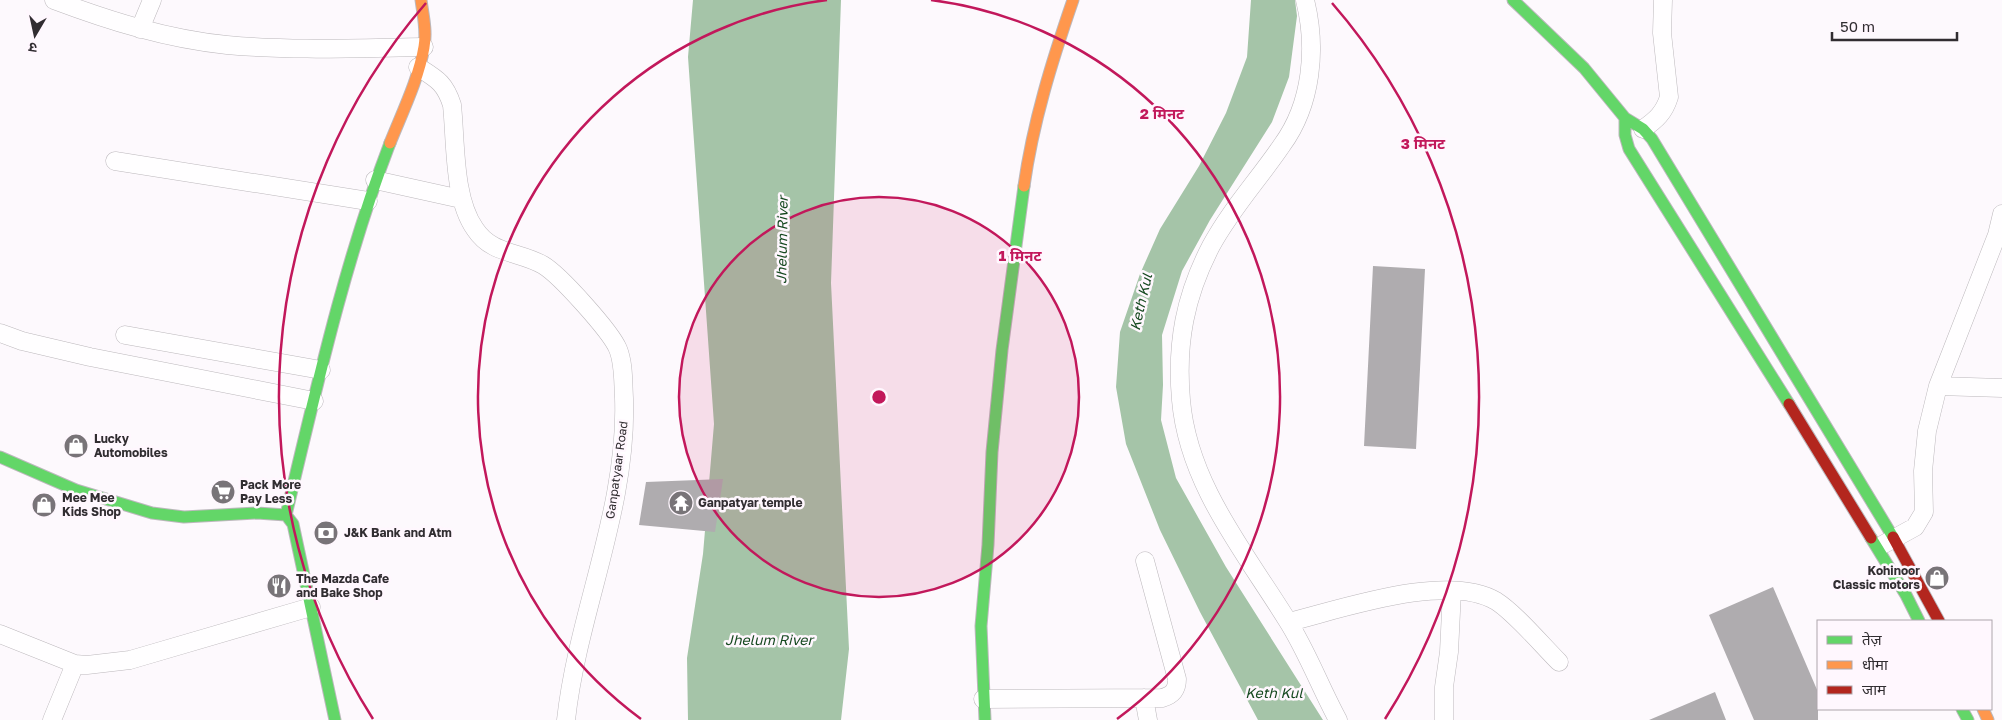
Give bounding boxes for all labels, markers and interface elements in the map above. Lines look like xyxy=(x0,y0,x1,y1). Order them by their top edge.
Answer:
north arrow xyxy=(10,10,60,60)
scale bar xyxy=(1832,10,1957,42)
text: 50 m xyxy=(1840,17,1875,35)
text: उ xyxy=(27,39,38,57)
text: 2 मिनट xyxy=(1140,104,1185,122)
text: 3 मिनट xyxy=(1401,134,1446,152)
water label: Jhelum River xyxy=(772,193,791,284)
text: 1 मिनट xyxy=(999,246,1042,264)
water label: Keth Kul xyxy=(1126,271,1155,332)
centre of rings xyxy=(870,388,888,406)
street label: Ganpatyaar Road xyxy=(602,420,631,520)
place label: Lucky Automobiles xyxy=(94,431,168,460)
shop icon: Lucky Automobiles xyxy=(63,433,89,459)
place label: Pack More Pay Less xyxy=(240,477,301,506)
supermarket icon: Pack More Pay Less xyxy=(210,479,236,505)
place label: Mee Mee Kids Shop xyxy=(62,490,122,519)
temple icon: Ganpatyar temple xyxy=(668,490,694,516)
shop icon: Mee Mee Kids Shop xyxy=(31,492,57,518)
place label: Ganpatyar temple xyxy=(698,495,803,510)
bank icon: J&K Bank and Atm xyxy=(313,520,339,546)
place label: J&K Bank and Atm xyxy=(344,525,452,540)
place label: Kohinoor Classic motors xyxy=(1833,563,1920,592)
shop icon: Kohinoor Classic motors xyxy=(1924,565,1950,591)
place label: The Mazda Cafe and Bake Shop xyxy=(296,571,389,600)
restaurant icon: The Mazda Cafe and Bake Shop xyxy=(266,573,292,599)
legend xyxy=(1817,620,1992,710)
text: तेज़ xyxy=(1862,630,1883,648)
water label: Jhelum River xyxy=(725,631,815,648)
text: धीमा xyxy=(1862,655,1889,673)
text: जाम xyxy=(1862,680,1887,698)
water label: Keth Kul xyxy=(1245,684,1303,701)

